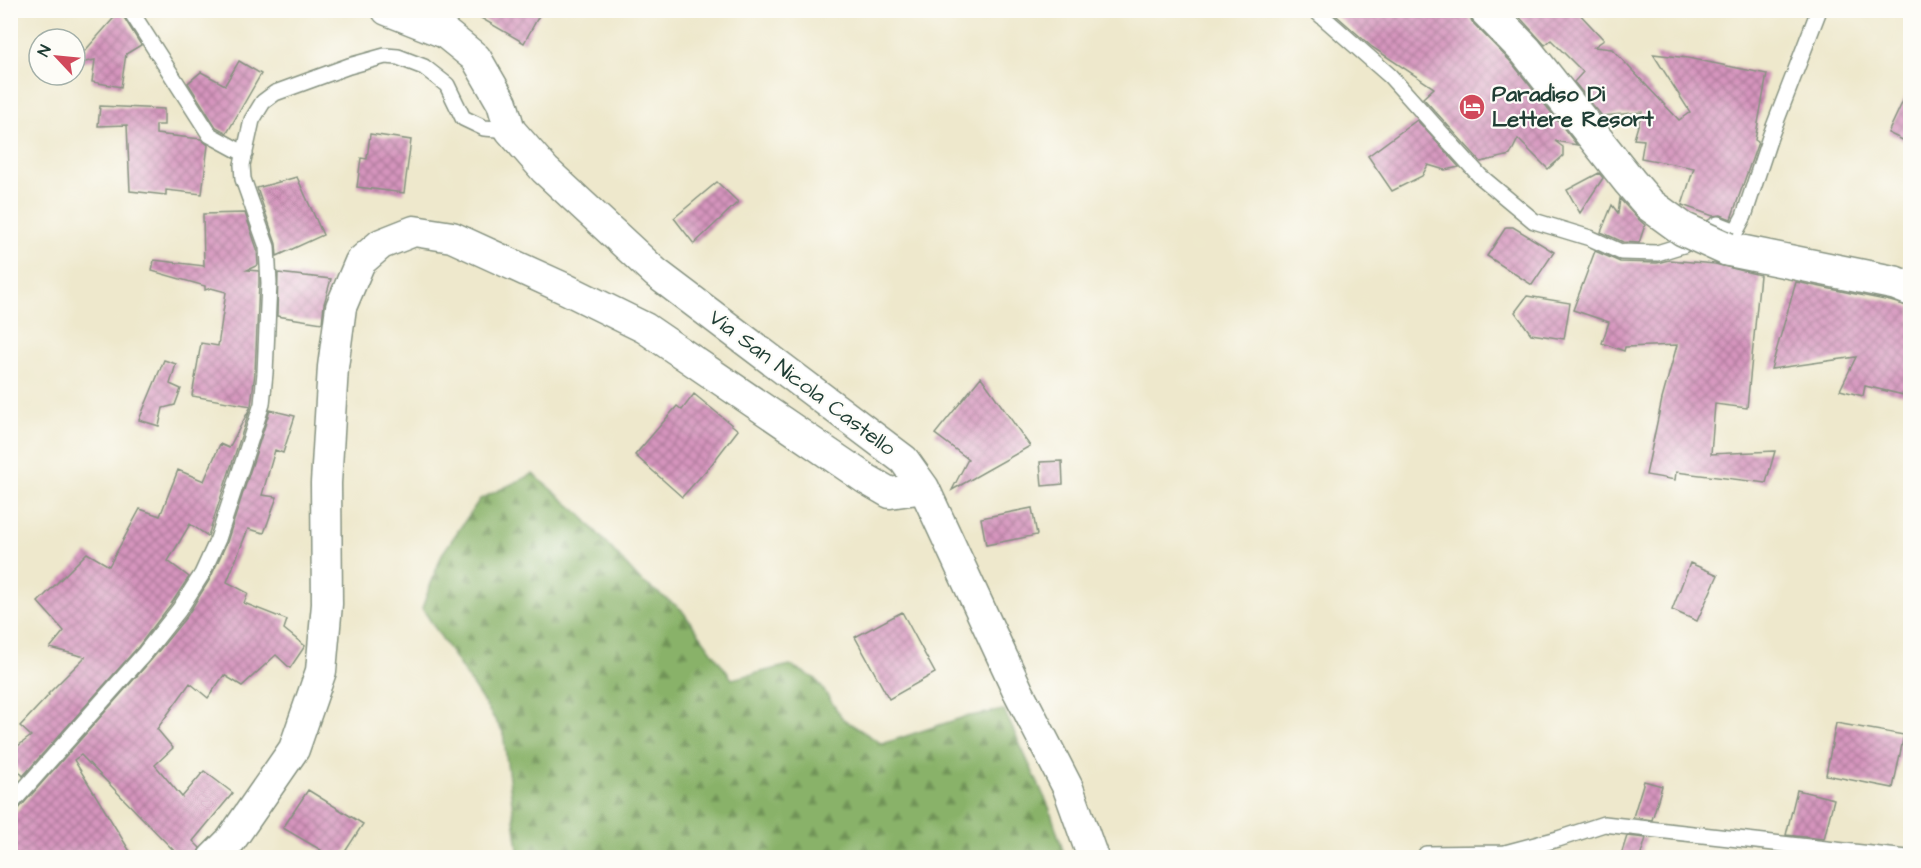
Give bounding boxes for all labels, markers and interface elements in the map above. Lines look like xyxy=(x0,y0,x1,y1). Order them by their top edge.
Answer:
north arrow xyxy=(27,27,87,87)
text: N xyxy=(32,42,57,60)
place label: Paradiso Di Lettere Resort xyxy=(1492,79,1655,135)
hotel icon: Paradiso Di Lettere Resort xyxy=(1457,92,1487,122)
street label: Via San Nicola Castello xyxy=(702,302,902,464)

